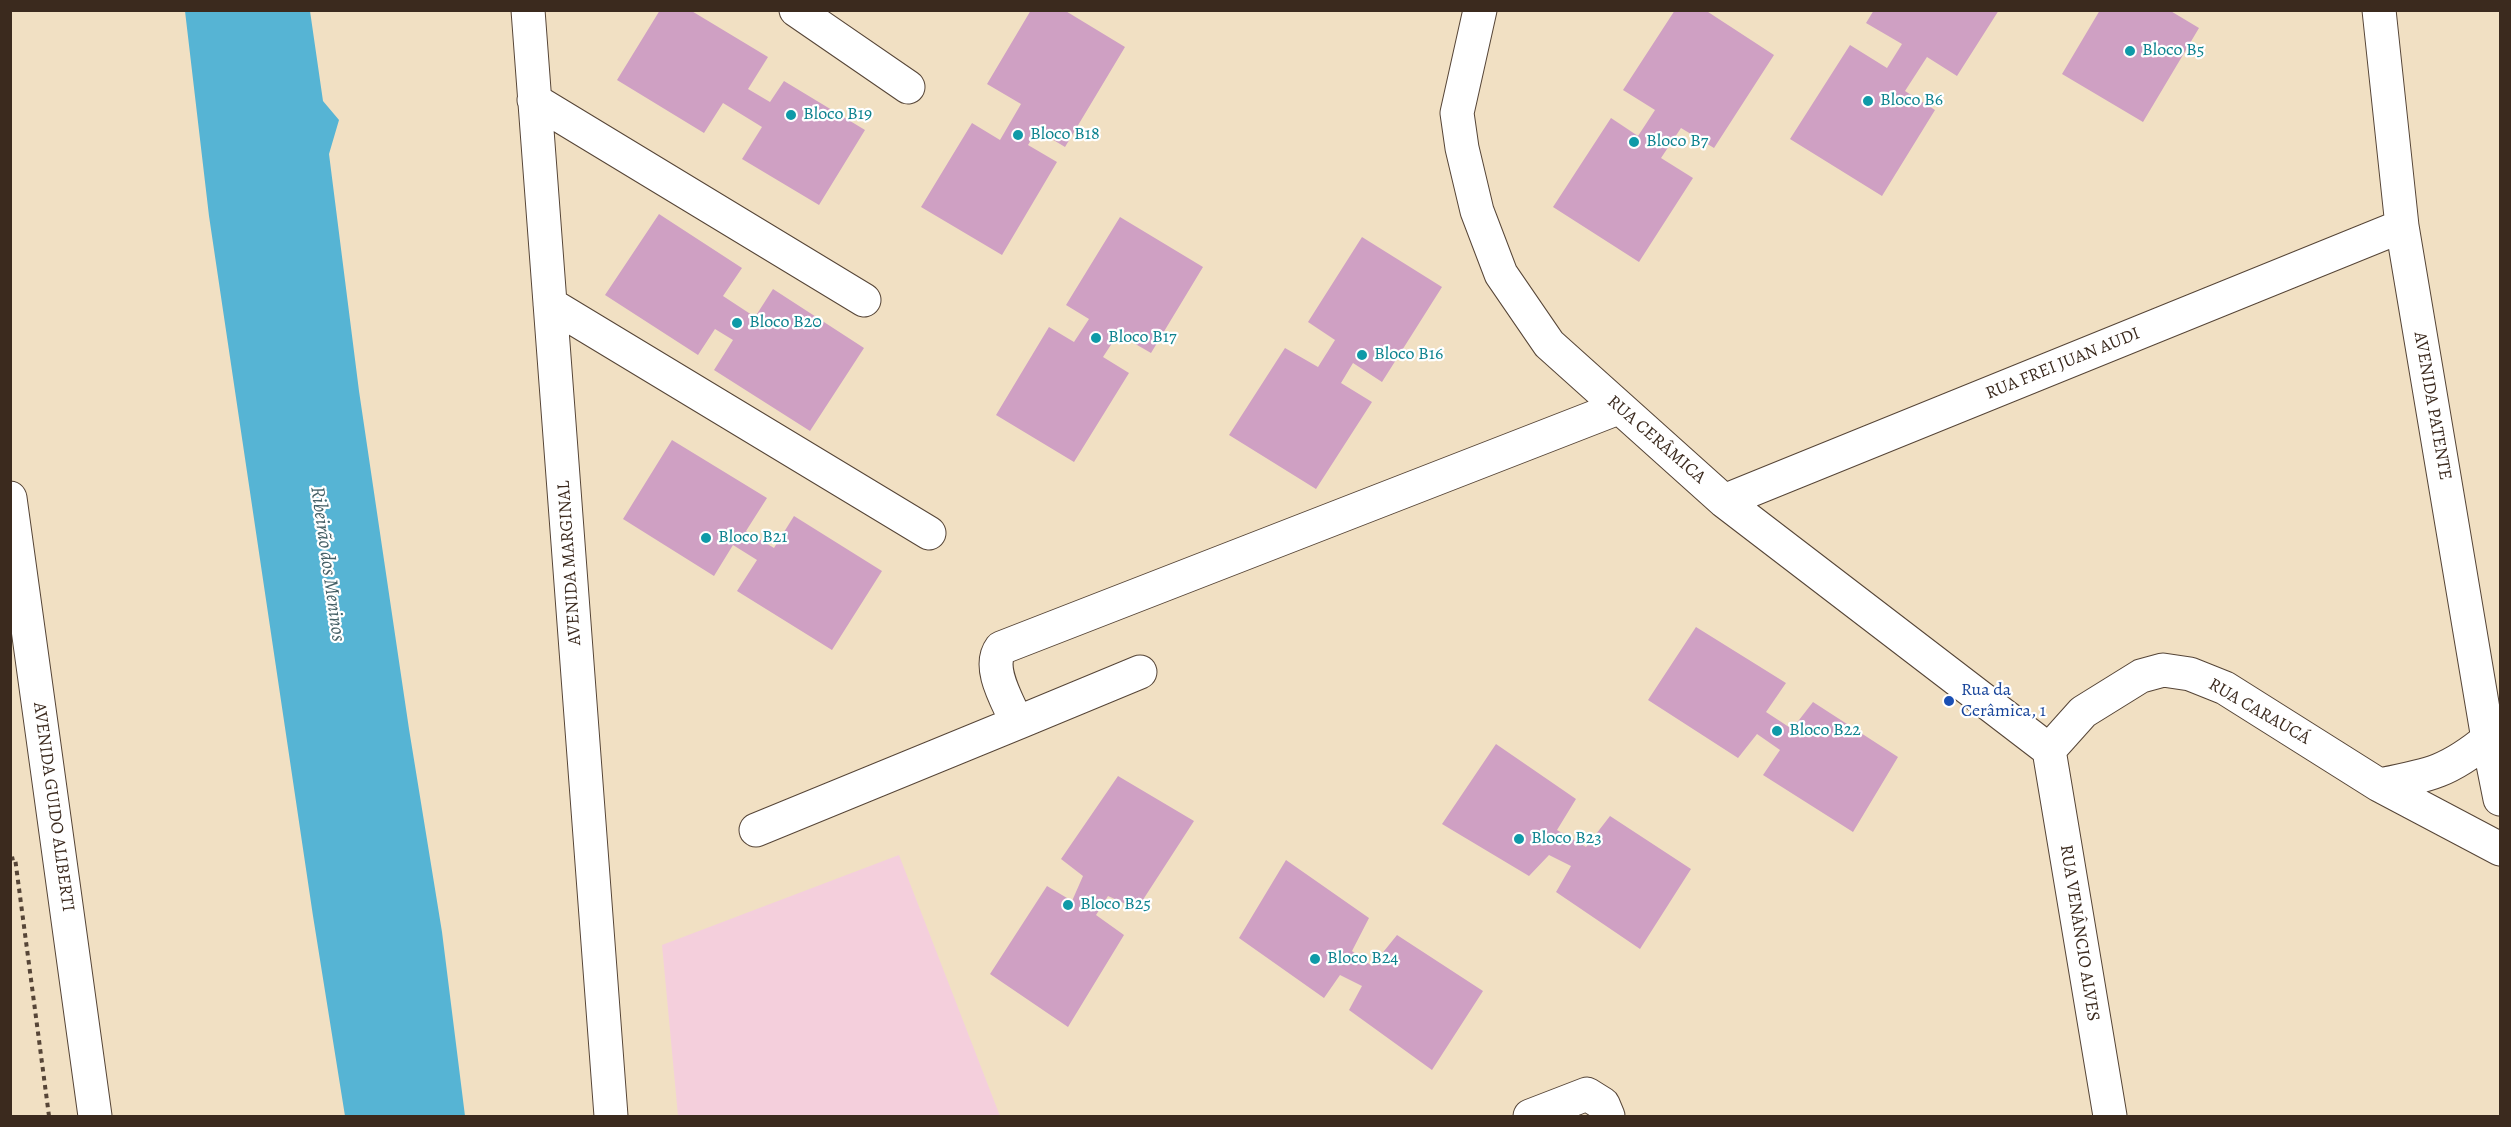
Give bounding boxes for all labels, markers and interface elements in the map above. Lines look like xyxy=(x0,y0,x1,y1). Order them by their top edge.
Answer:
place label: Bloco B5 xyxy=(2142,40,2204,62)
marker: Bloco B5 xyxy=(2123,44,2137,58)
place label: Bloco B6 xyxy=(1880,90,1943,112)
marker: Bloco B6 xyxy=(1861,94,1875,108)
place label: Bloco B19 xyxy=(803,104,872,126)
marker: Bloco B19 xyxy=(784,108,798,122)
place label: Bloco B18 xyxy=(1030,124,1100,146)
marker: Bloco B18 xyxy=(1011,128,1025,142)
place label: Bloco B7 xyxy=(1646,131,1708,153)
marker: Bloco B7 xyxy=(1627,135,1641,149)
place label: Bloco B20 xyxy=(749,312,822,334)
marker: Bloco B20 xyxy=(730,316,744,330)
street label: RUA FREI JUAN AUDI xyxy=(1983,323,2143,405)
place label: Bloco B17 xyxy=(1108,327,1176,349)
street label: AVENIDA PATENTE xyxy=(2408,330,2456,482)
marker: Bloco B17 xyxy=(1089,331,1103,345)
place label: Bloco B16 xyxy=(1374,344,1443,366)
marker: Bloco B16 xyxy=(1355,348,1369,362)
street label: RUA CERÂMICA xyxy=(1602,391,1710,489)
street label: AVENIDA MARGINAL xyxy=(553,480,587,646)
water label: Ribeirão dos Meninos xyxy=(304,485,350,643)
place label: Bloco B21 xyxy=(718,527,787,549)
marker: Bloco B21 xyxy=(699,531,713,545)
street label: RUA CARAUCÁ xyxy=(2204,674,2314,750)
place label: Rua da Cerâmica, 1 xyxy=(1961,680,2046,722)
marker: Rua da Cerâmica, 1 xyxy=(1942,694,1956,708)
street label: AVENIDA GUIDO ALIBERTI xyxy=(28,701,78,913)
place label: Bloco B22 xyxy=(1789,720,1861,742)
marker: Bloco B22 xyxy=(1770,724,1784,738)
place label: Bloco B23 xyxy=(1531,828,1602,850)
marker: Bloco B23 xyxy=(1512,832,1526,846)
street label: RUA VENÂNCIO ALVES xyxy=(2054,843,2104,1023)
place label: Bloco B25 xyxy=(1080,894,1151,916)
marker: Bloco B25 xyxy=(1061,898,1075,912)
place label: Bloco B24 xyxy=(1327,948,1398,970)
marker: Bloco B24 xyxy=(1308,952,1322,966)

